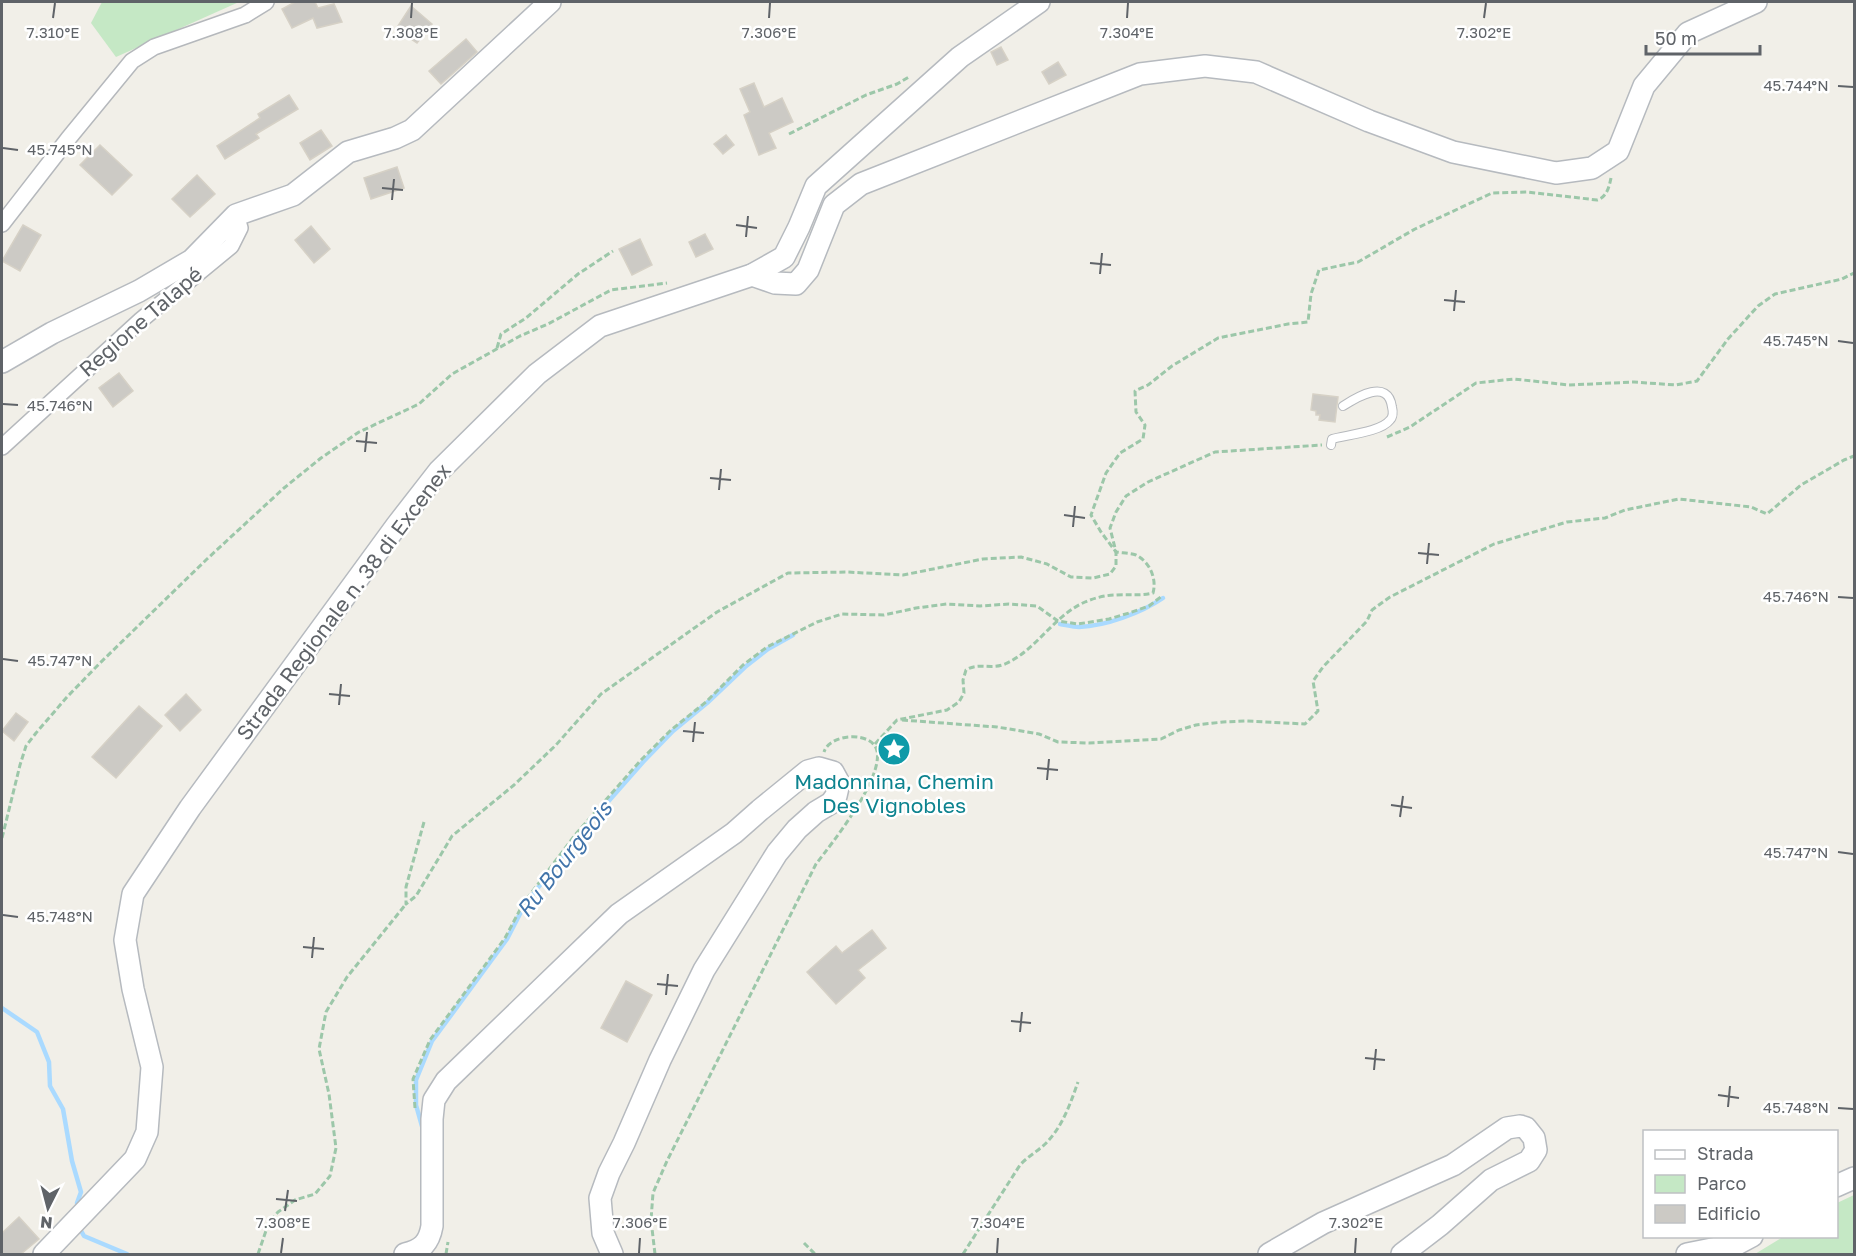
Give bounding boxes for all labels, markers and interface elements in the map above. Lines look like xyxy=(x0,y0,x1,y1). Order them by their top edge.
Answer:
scale bar xyxy=(1646,18,1760,56)
text: 7.310°E xyxy=(27,23,79,41)
text: 7.308°E xyxy=(384,23,438,41)
text: 7.306°E xyxy=(742,23,796,41)
text: 7.304°E xyxy=(1100,23,1154,41)
text: 7.302°E xyxy=(1457,23,1511,41)
text: 50 m xyxy=(1655,27,1697,49)
text: 45.744°N xyxy=(1763,76,1829,94)
text: 45.745°N xyxy=(27,140,93,158)
street label: Regione Talapé xyxy=(74,261,207,382)
text: 45.745°N xyxy=(1763,331,1829,349)
text: 45.746°N xyxy=(27,396,93,414)
street label: Strada Regionale n. 38 di Excenex xyxy=(231,458,456,745)
text: 45.746°N xyxy=(1763,587,1829,605)
text: 45.747°N xyxy=(28,651,92,669)
place icon: Madonnina, Chemin Des Vignobles xyxy=(876,731,912,767)
place label: Madonnina, Chemin Des Vignobles xyxy=(794,768,994,818)
water label: Ru Bourgeois xyxy=(510,794,618,922)
text: 45.747°N xyxy=(1764,843,1828,861)
text: 45.748°N xyxy=(27,907,93,925)
text: 45.748°N xyxy=(1763,1098,1829,1116)
legend xyxy=(1643,1130,1838,1238)
text: Strada xyxy=(1697,1142,1754,1164)
text: Parco xyxy=(1697,1172,1746,1194)
north arrow xyxy=(18,1178,78,1238)
text: Edificio xyxy=(1697,1202,1761,1224)
text: N xyxy=(39,1212,54,1233)
text: 7.308°E xyxy=(256,1213,310,1231)
text: 7.306°E xyxy=(613,1213,667,1231)
text: 7.304°E xyxy=(971,1213,1025,1231)
text: 7.302°E xyxy=(1329,1213,1383,1231)

